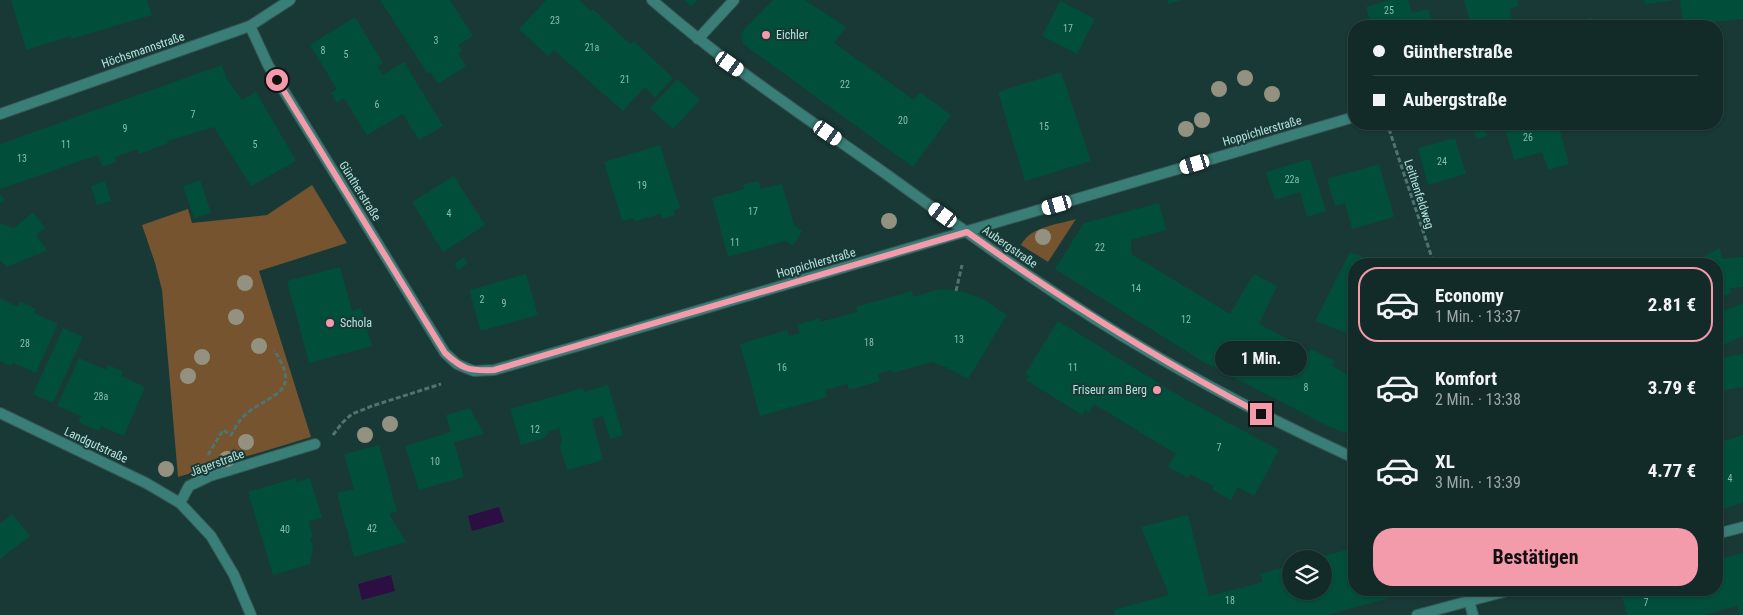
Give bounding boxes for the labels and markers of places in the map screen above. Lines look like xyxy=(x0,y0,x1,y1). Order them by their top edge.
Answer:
place label: Eichler xyxy=(776,28,808,42)
marker: Eichler xyxy=(760,29,772,41)
place label: Schola xyxy=(340,316,372,330)
marker: Schola xyxy=(324,317,336,329)
place label: Friseur am Berg xyxy=(1072,383,1147,397)
marker: Friseur am Berg xyxy=(1151,384,1163,396)

